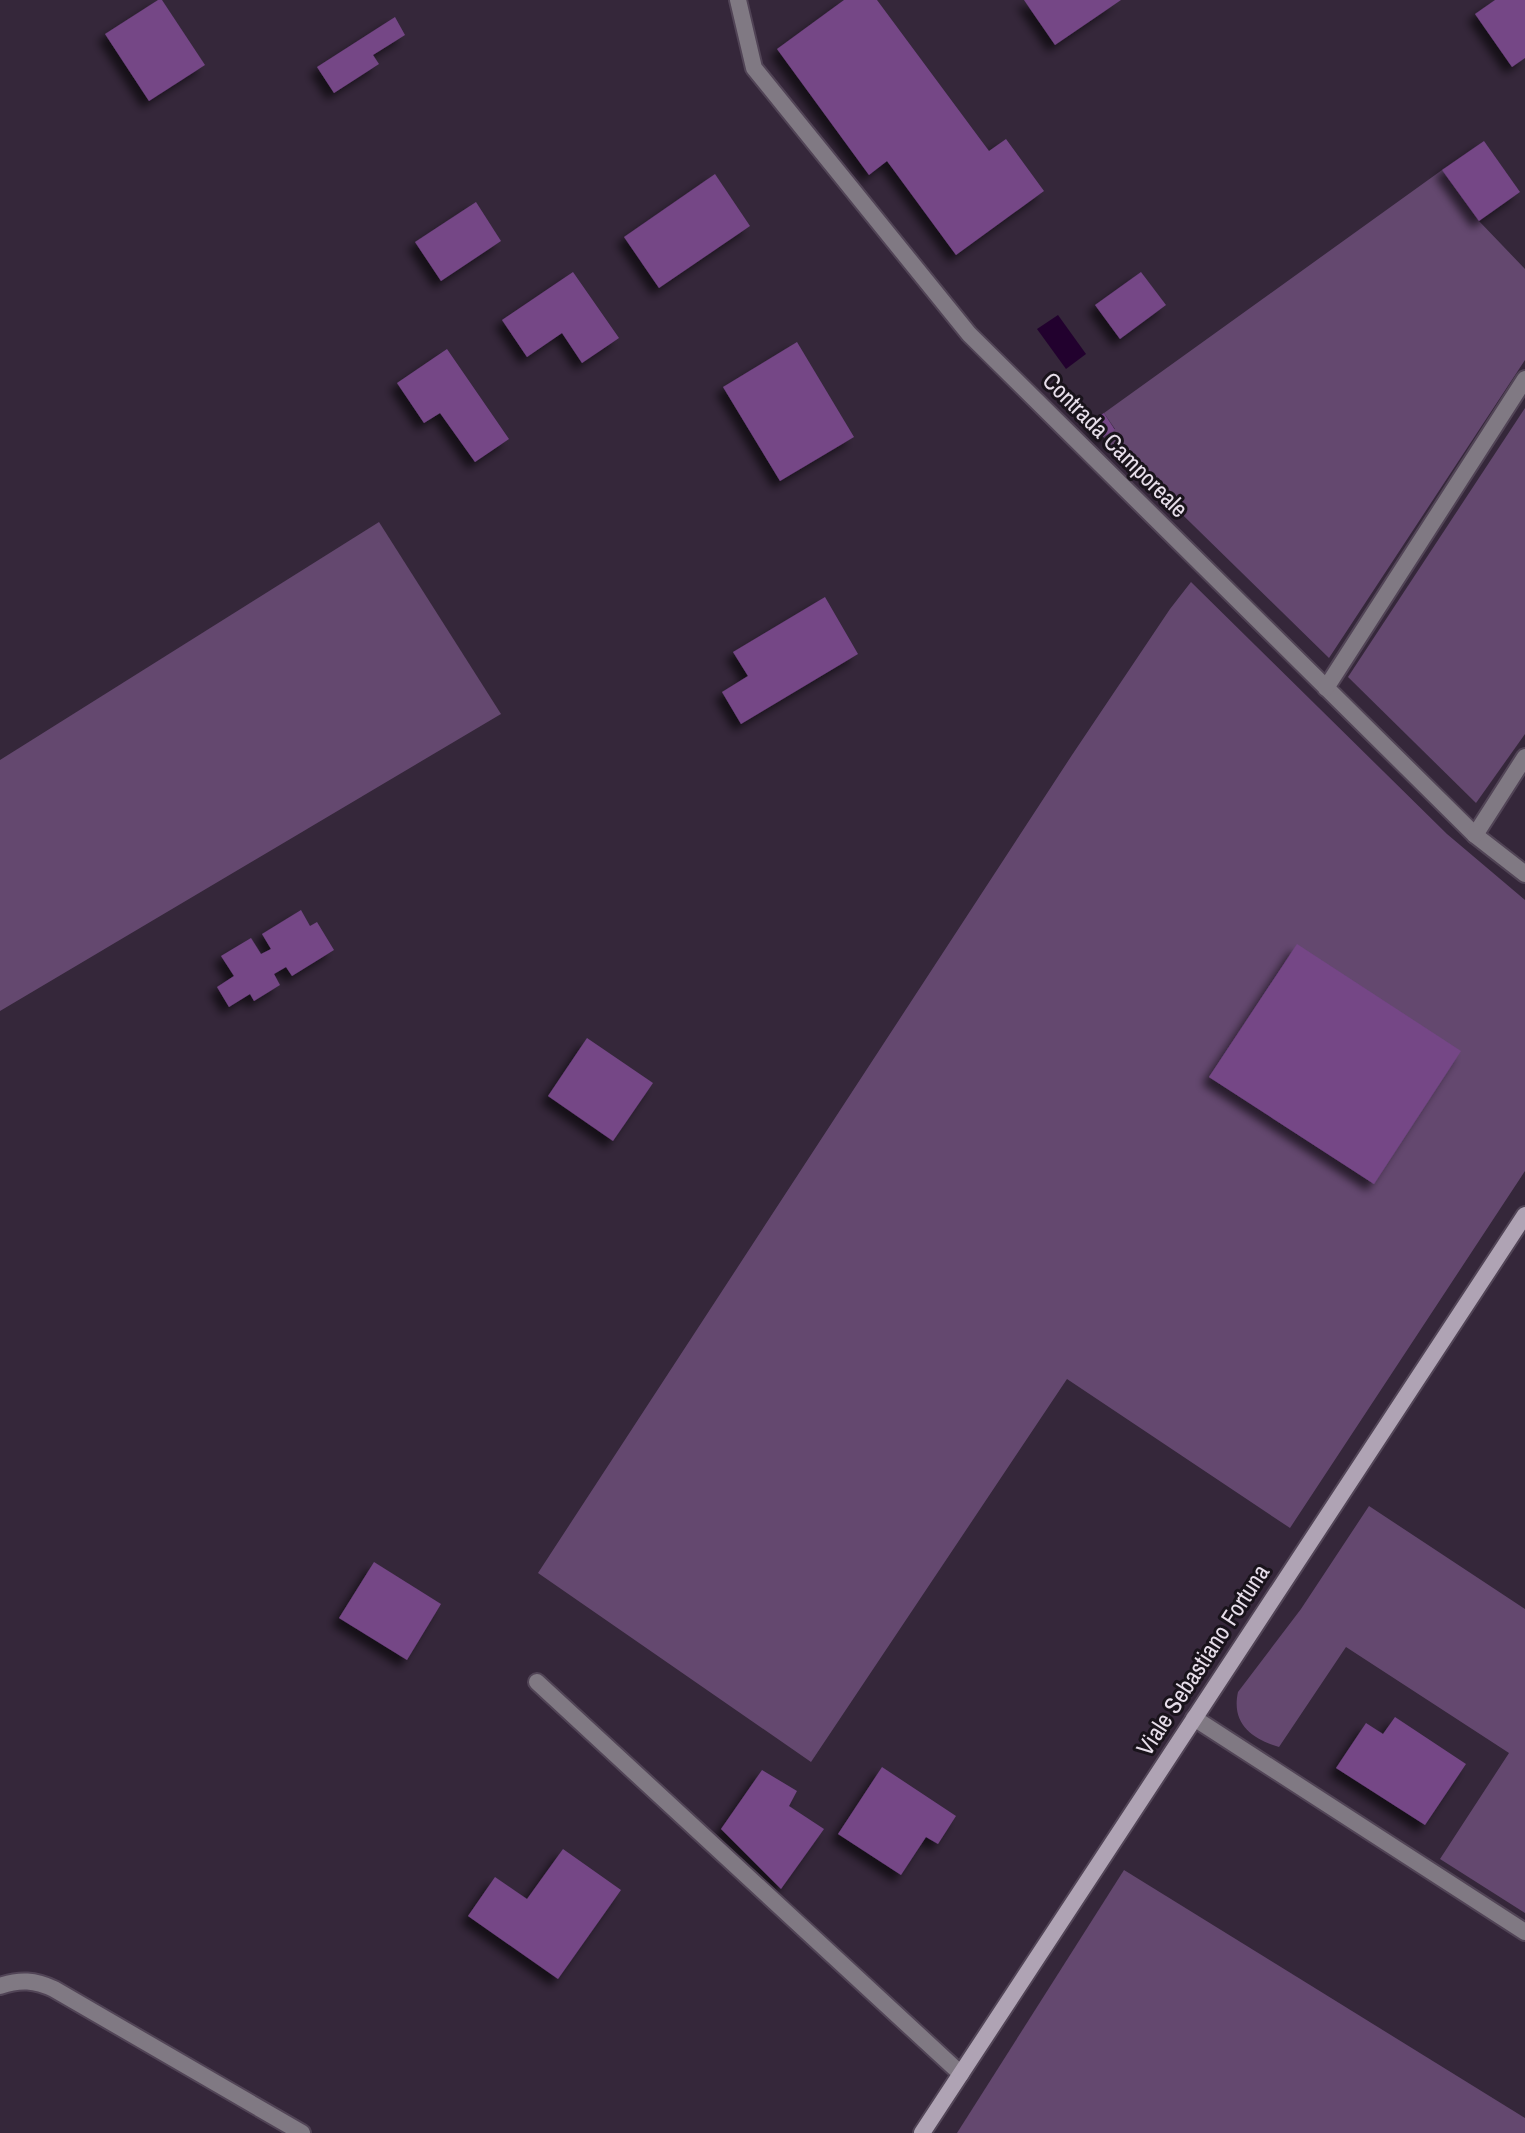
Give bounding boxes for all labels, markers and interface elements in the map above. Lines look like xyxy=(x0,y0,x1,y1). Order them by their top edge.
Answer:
street label: Contrada Camporeale xyxy=(1036,365,1195,524)
street label: Viale Sebastiano Fortuna xyxy=(1128,1558,1276,1761)

